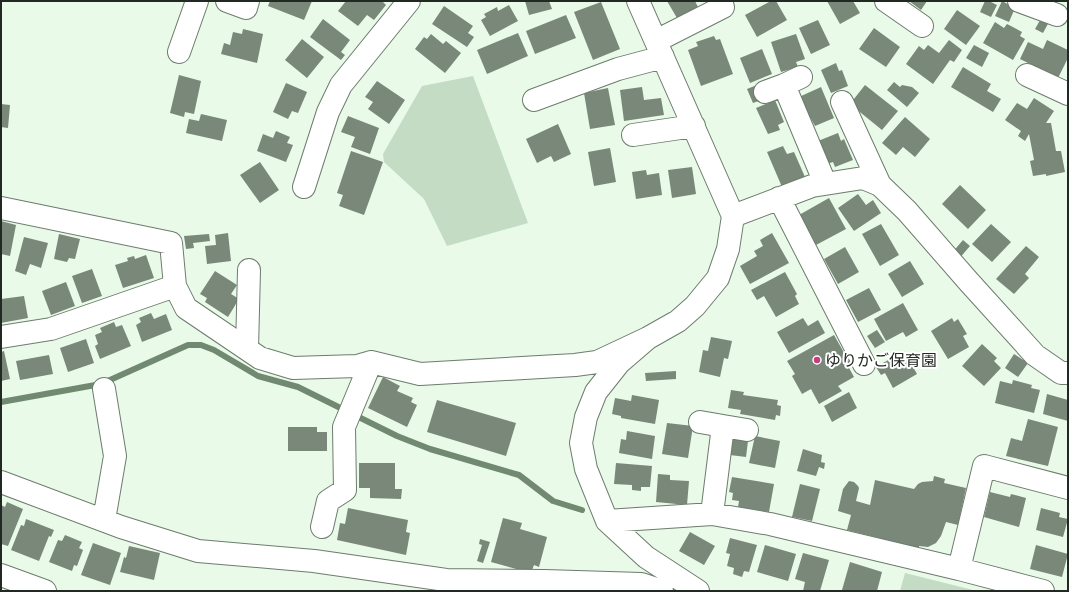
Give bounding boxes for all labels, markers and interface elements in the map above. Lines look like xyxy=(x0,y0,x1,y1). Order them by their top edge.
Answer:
place label: ゆりかご保育園 xyxy=(825,349,937,372)
marker: ゆりかご保育園 xyxy=(812,355,822,365)

